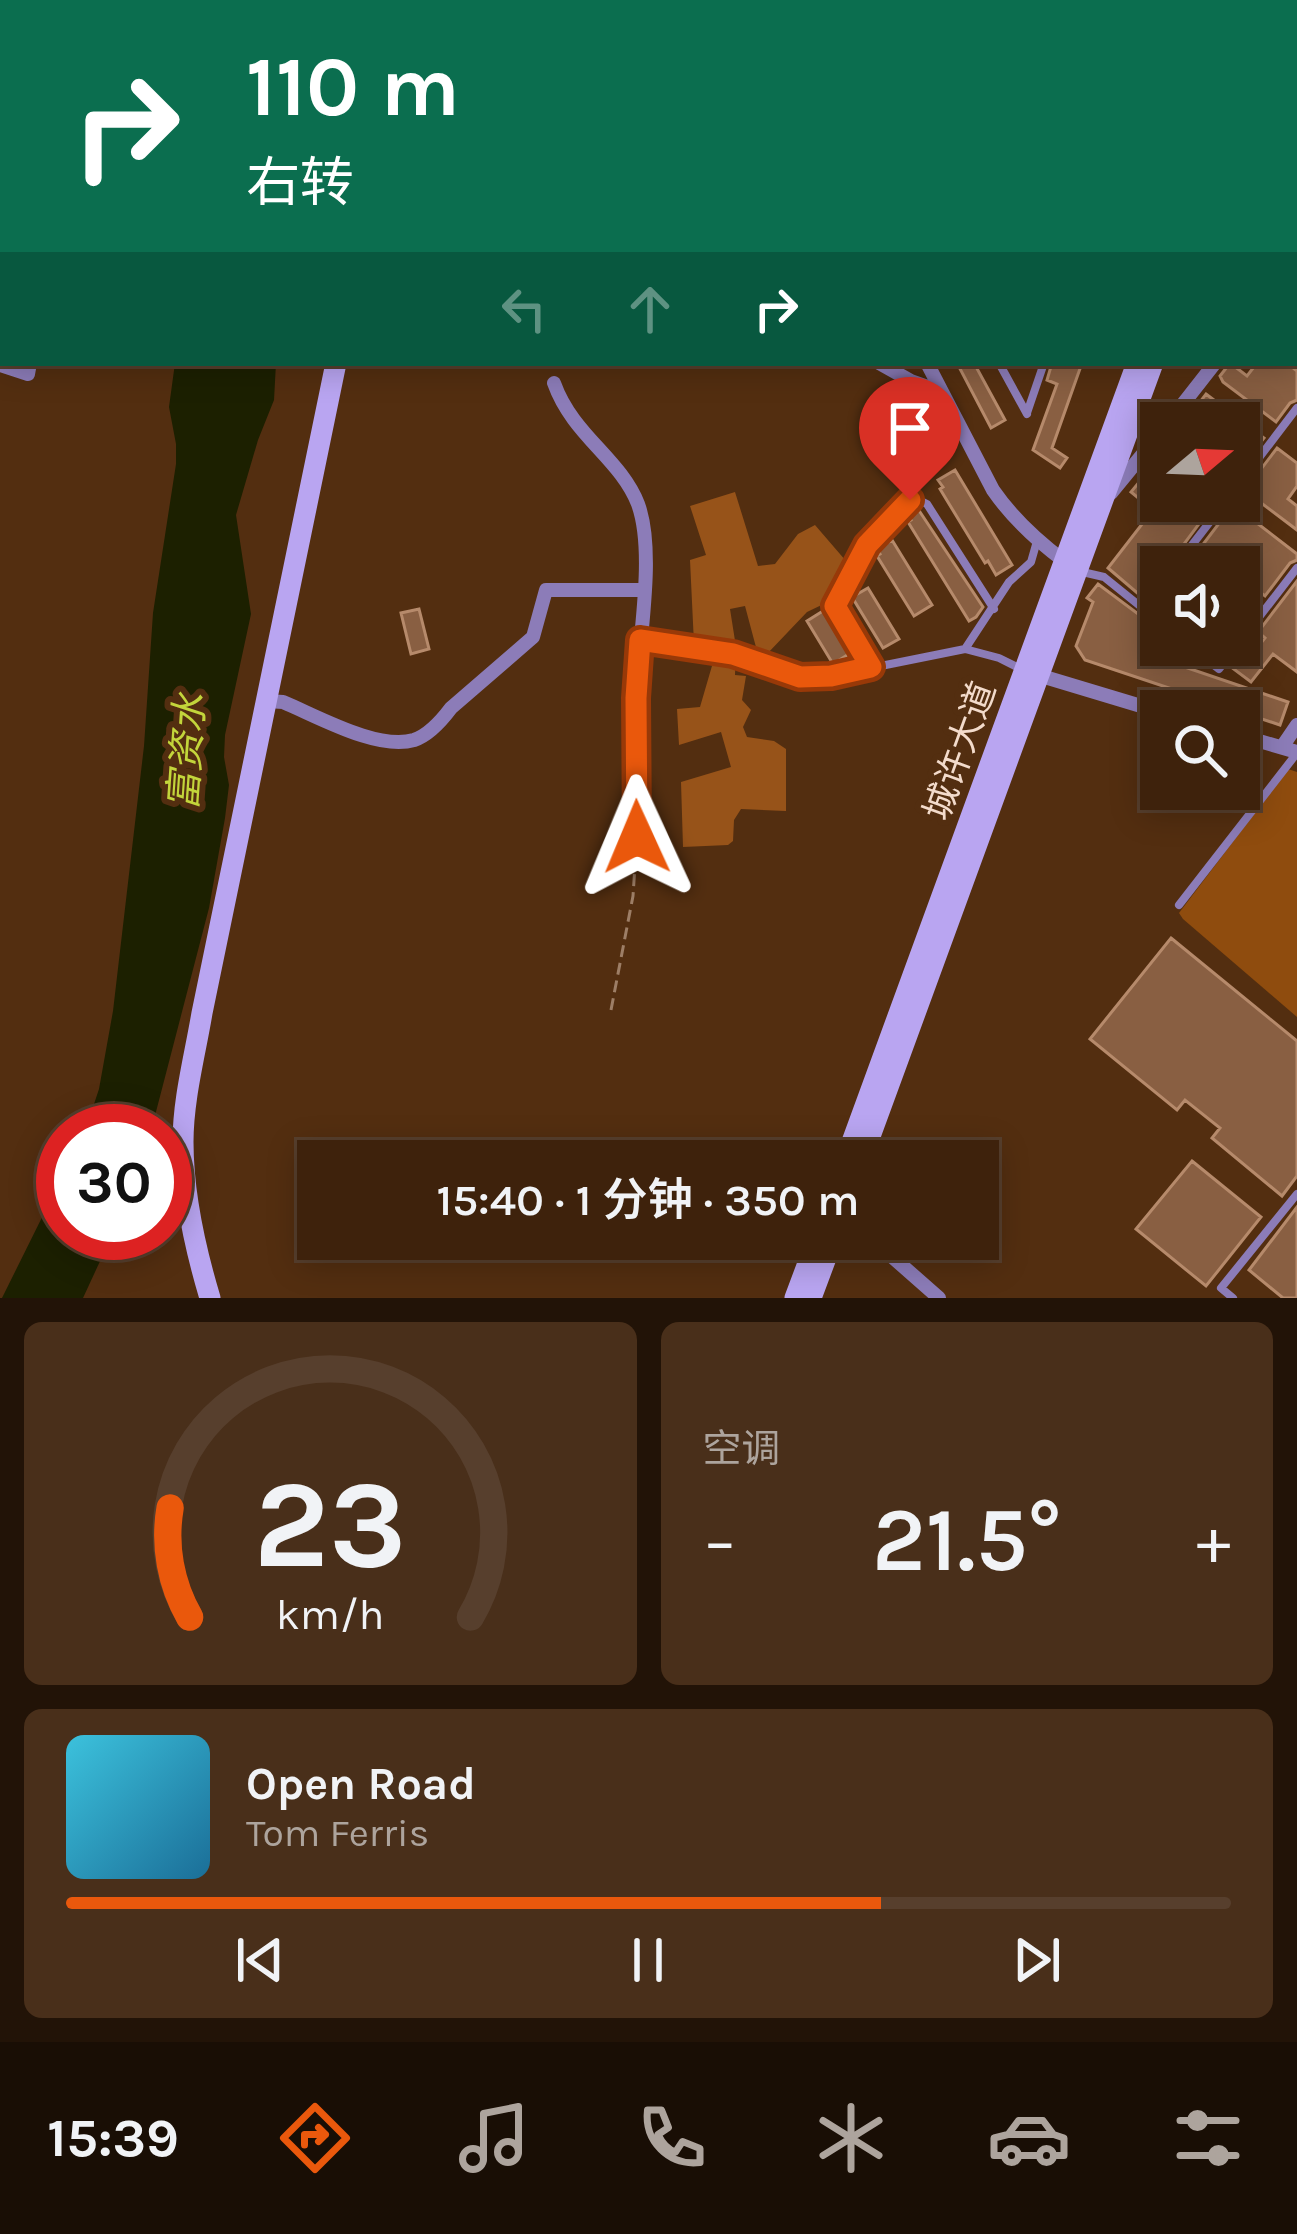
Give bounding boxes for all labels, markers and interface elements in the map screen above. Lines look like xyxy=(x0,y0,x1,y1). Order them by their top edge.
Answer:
text: 110 m xyxy=(246,38,460,136)
icon: right xyxy=(48,48,204,204)
text: 右转 xyxy=(246,151,354,215)
icon: left xyxy=(491,276,557,342)
icon: ahead xyxy=(617,276,683,342)
icon: right xyxy=(743,276,809,342)
pin xyxy=(859,377,961,500)
icon: arrive xyxy=(877,395,943,461)
north arrow xyxy=(1140,402,1260,522)
map controls xyxy=(1140,402,1260,810)
button: sound xyxy=(1140,546,1260,666)
street label: 城许大道 xyxy=(916,676,1004,826)
water label: 富资水 xyxy=(160,690,214,812)
button: search xyxy=(1140,690,1260,810)
position arrow xyxy=(574,774,700,900)
speed limit sign: 30 xyxy=(36,1104,192,1260)
text: 15:40 · 1 分钟 · 350 m xyxy=(436,1174,860,1226)
text: 空调 xyxy=(703,1426,781,1472)
text: 23 xyxy=(254,1452,407,1597)
text: 21.5° xyxy=(872,1487,1061,1593)
text: − xyxy=(703,1502,737,1580)
text: + xyxy=(1196,1502,1231,1580)
text: km/h xyxy=(276,1589,385,1639)
text: Open Road xyxy=(246,1758,476,1810)
text: Tom Ferris xyxy=(246,1810,429,1856)
icon: previous xyxy=(227,1927,293,1993)
icon: pause xyxy=(615,1927,681,1993)
icon: next xyxy=(1004,1927,1070,1993)
icon: directions xyxy=(273,2096,357,2180)
icon: music xyxy=(452,2096,536,2180)
icon: phone xyxy=(630,2096,714,2180)
icon: climate xyxy=(809,2096,893,2180)
icon: car xyxy=(987,2096,1071,2180)
icon: filters xyxy=(1166,2096,1250,2180)
text: 15:39 xyxy=(47,2106,179,2170)

